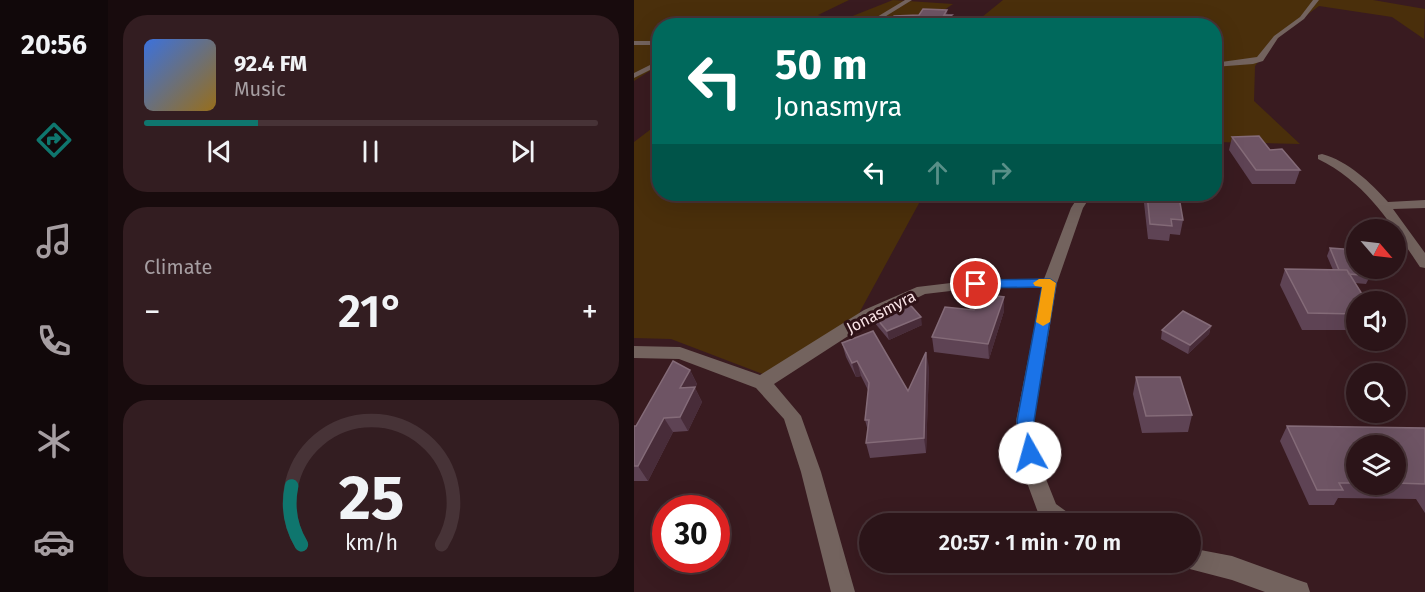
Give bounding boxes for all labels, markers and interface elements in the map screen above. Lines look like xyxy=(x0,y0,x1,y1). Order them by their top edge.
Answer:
text: 20:56 xyxy=(21,29,87,61)
text: 50 m xyxy=(775,40,868,90)
icon: left xyxy=(676,42,754,120)
text: 92.4 FM xyxy=(234,50,307,77)
text: Music xyxy=(234,77,286,101)
text: Jonasmyra xyxy=(775,91,902,123)
icon: directions xyxy=(33,119,75,161)
icon: previous xyxy=(203,135,236,168)
icon: pause xyxy=(354,135,387,168)
icon: next xyxy=(506,135,539,168)
icon: left xyxy=(858,156,891,189)
icon: ahead xyxy=(921,156,954,189)
icon: right xyxy=(984,156,1017,189)
north arrow xyxy=(1346,219,1406,279)
map controls xyxy=(1346,219,1406,495)
icon: music xyxy=(33,220,75,262)
text: Climate xyxy=(144,255,212,279)
pin xyxy=(950,258,1001,309)
icon: arrive xyxy=(959,267,992,300)
text: 21° xyxy=(338,285,404,339)
street label: Jonasmyra xyxy=(843,286,919,338)
button: sound xyxy=(1346,291,1406,351)
text: − xyxy=(144,292,161,332)
text: + xyxy=(582,292,598,332)
icon: phone xyxy=(33,320,75,362)
button: search xyxy=(1346,363,1406,423)
icon: climate xyxy=(33,420,75,462)
position arrow xyxy=(998,421,1062,485)
button: layers xyxy=(1346,435,1406,495)
text: 25 xyxy=(338,462,404,537)
speed limit sign: 30 xyxy=(652,495,730,573)
icon: car xyxy=(33,521,75,563)
text: 20:57 · 1 min · 70 m xyxy=(939,529,1121,556)
text: km/h xyxy=(344,531,398,557)

